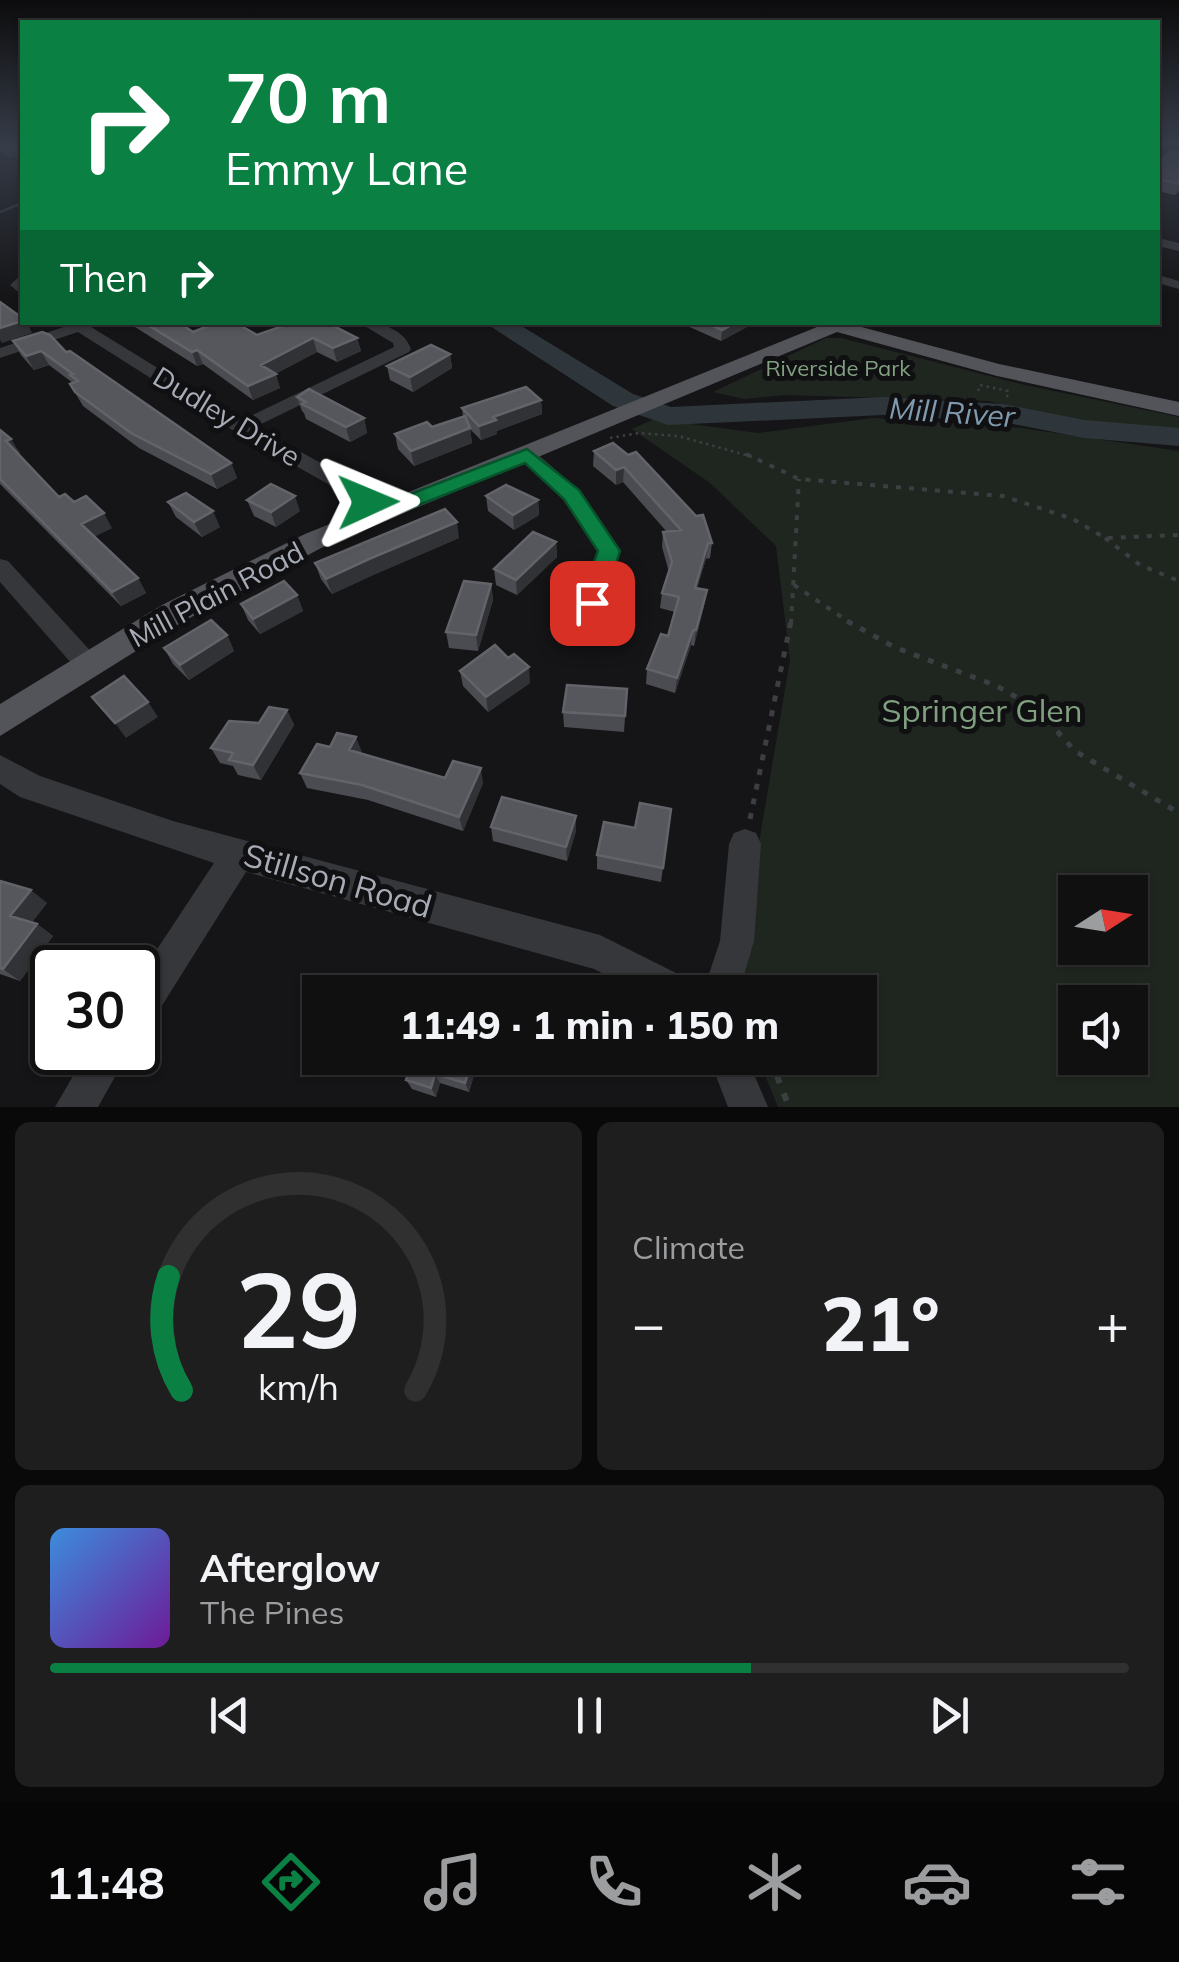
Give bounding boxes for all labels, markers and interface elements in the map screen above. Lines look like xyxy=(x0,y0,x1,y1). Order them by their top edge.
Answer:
text: 70 m xyxy=(225,53,391,141)
icon: right xyxy=(60,60,190,190)
text: Emmy Lane xyxy=(225,140,468,196)
icon: right xyxy=(168,250,223,305)
text: Then xyxy=(60,254,148,302)
park label: Riverside Park xyxy=(765,354,911,382)
street label: Dudley Drive xyxy=(147,358,307,474)
water label: Mill River xyxy=(888,389,1017,435)
position arrow xyxy=(316,450,420,554)
street label: Mill Plain Road xyxy=(123,533,309,655)
pin xyxy=(550,561,635,646)
icon: arrive xyxy=(565,576,620,631)
park label: Springer Glen xyxy=(882,690,1082,730)
street label: Stillson Road xyxy=(239,834,437,926)
north arrow xyxy=(1058,875,1148,965)
map controls xyxy=(1058,875,1148,1075)
speed limit sign: 30 xyxy=(30,945,160,1075)
button: sound xyxy=(1058,985,1148,1075)
text: 11:49 · 1 min · 150 m xyxy=(400,1001,779,1049)
text: Climate xyxy=(632,1227,745,1267)
text: 29 xyxy=(236,1243,361,1374)
text: 21° xyxy=(821,1276,940,1370)
text: − xyxy=(632,1289,665,1358)
text: + xyxy=(1096,1289,1129,1358)
text: km/h xyxy=(258,1364,339,1409)
text: Afterglow xyxy=(200,1544,380,1592)
text: The Pines xyxy=(200,1592,344,1632)
icon: previous xyxy=(202,1688,257,1743)
icon: pause xyxy=(562,1688,617,1743)
icon: next xyxy=(922,1688,977,1743)
icon: directions xyxy=(256,1847,326,1917)
icon: music xyxy=(418,1847,488,1917)
icon: phone xyxy=(579,1847,649,1917)
icon: climate xyxy=(740,1847,810,1917)
icon: car xyxy=(902,1847,972,1917)
icon: filters xyxy=(1063,1847,1133,1917)
text: 11:48 xyxy=(46,1854,165,1910)

